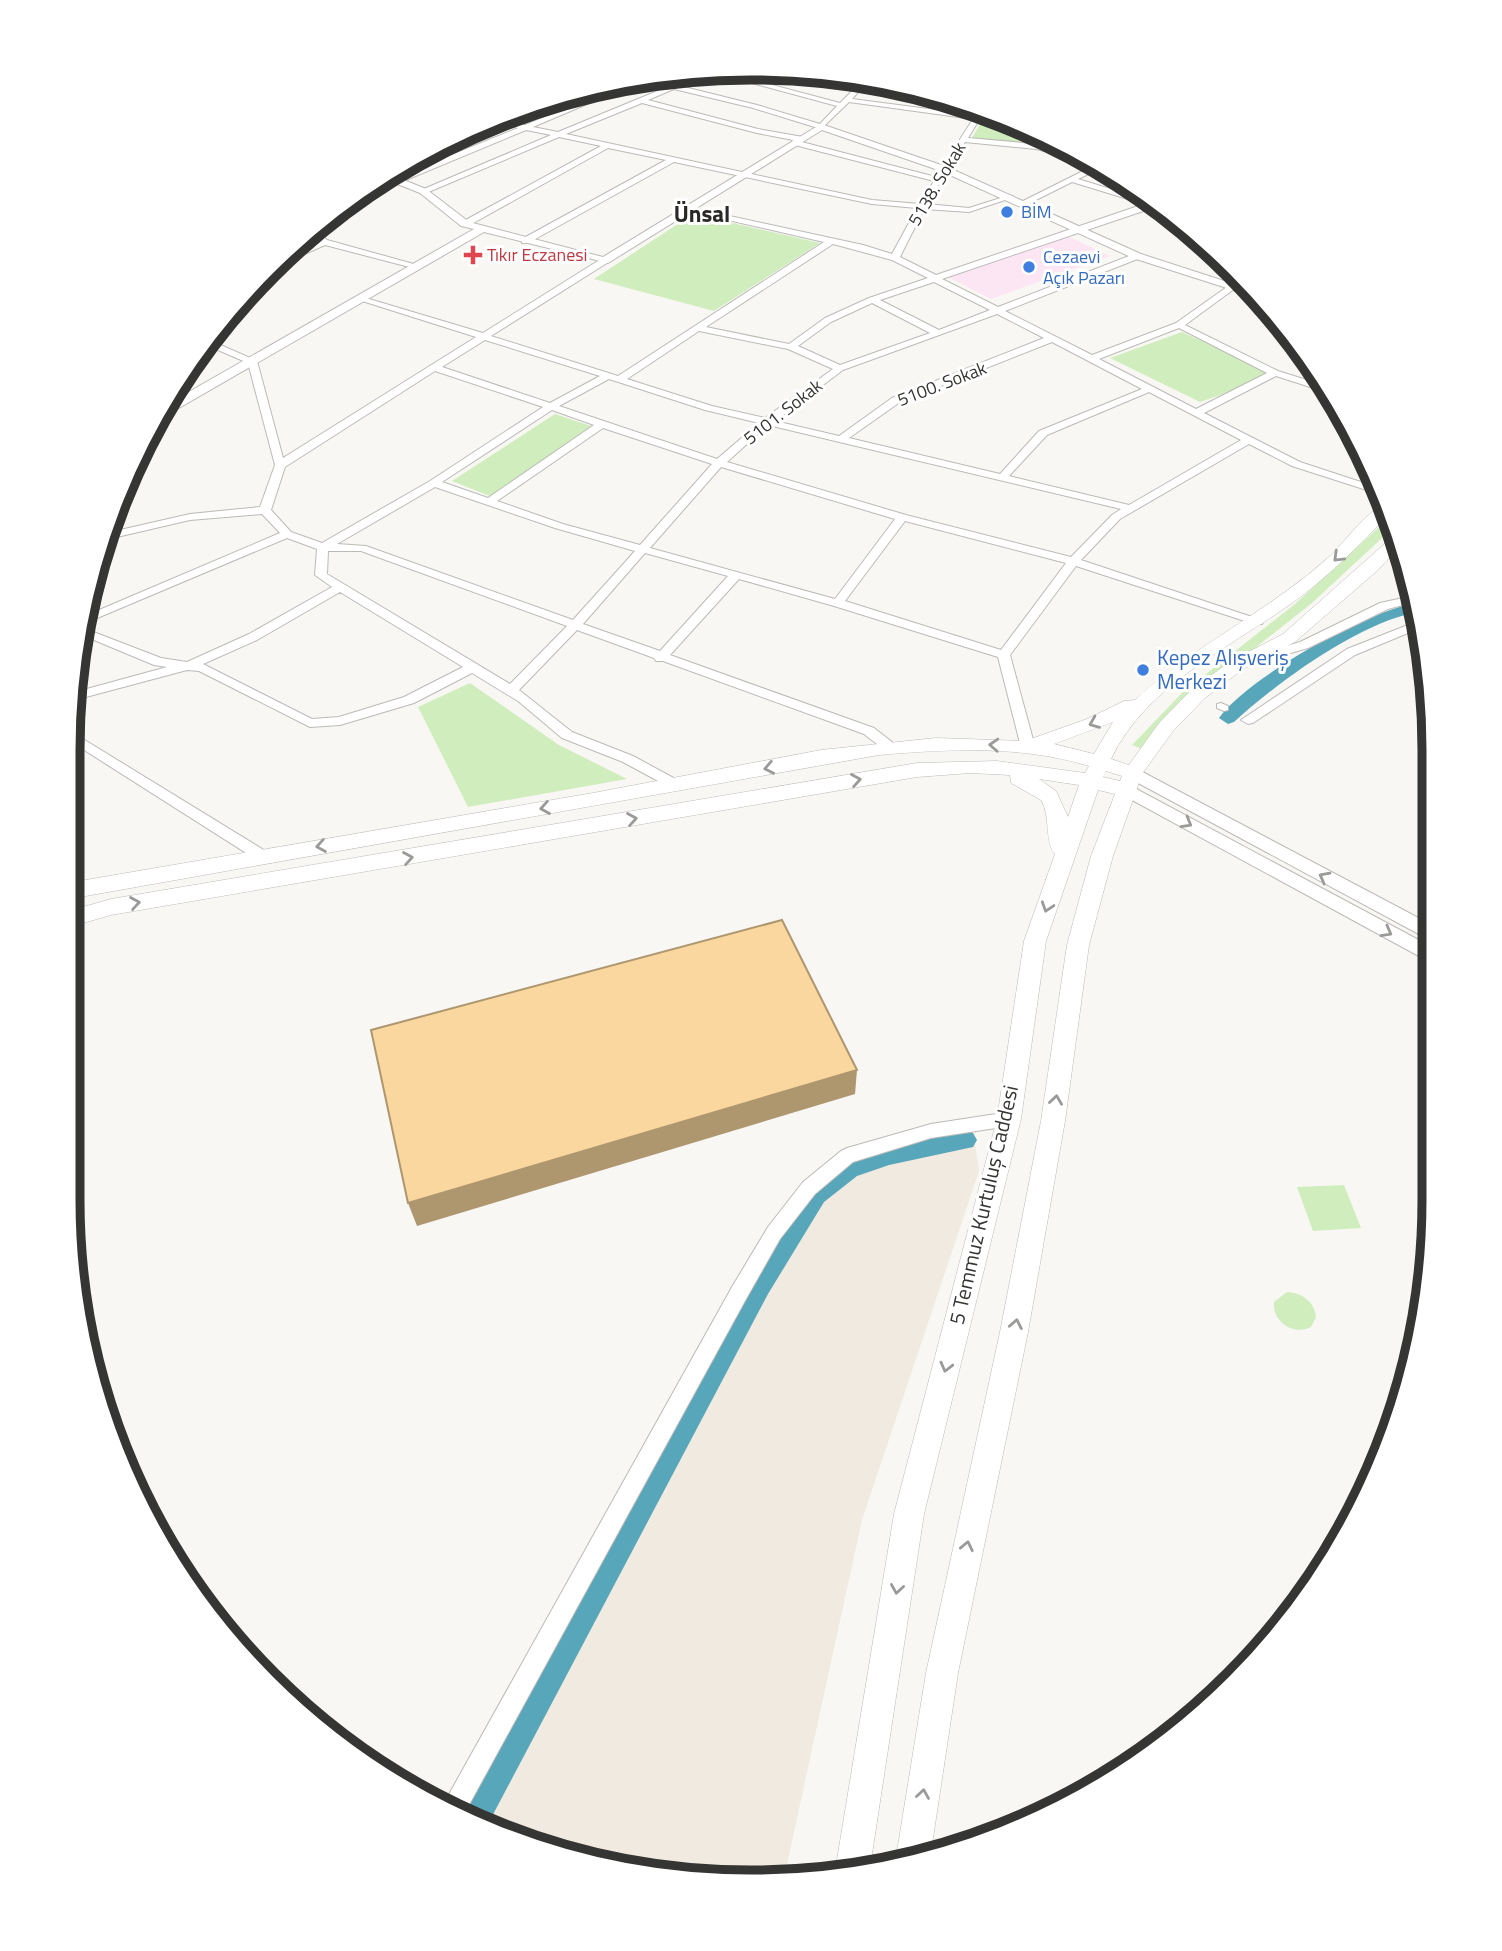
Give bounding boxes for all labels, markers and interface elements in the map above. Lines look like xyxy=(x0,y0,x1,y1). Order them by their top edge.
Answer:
street label: 5138. Sokak xyxy=(901,136,972,231)
district label: Ünsal xyxy=(674,196,730,231)
place label: BİM xyxy=(1021,198,1052,225)
marker: BİM xyxy=(999,204,1015,220)
place label: Tıkır Eczanesi xyxy=(487,241,588,268)
place label: Cezaevi Açık Pazarı xyxy=(1043,243,1125,291)
marker: Tıkır Eczanesi xyxy=(465,247,481,263)
marker: Cezaevi Açık Pazarı xyxy=(1021,259,1037,275)
street label: 5100. Sokak xyxy=(893,354,991,413)
street label: 5101. Sokak xyxy=(737,372,828,451)
one-way arrow xyxy=(1333,548,1346,561)
place label: Kepez Alışveriş Merkezi xyxy=(1157,641,1289,697)
marker: Kepez Alışveriş Merkezi xyxy=(1135,662,1151,678)
one-way arrow xyxy=(1089,714,1101,728)
one-way arrow xyxy=(989,738,1000,753)
one-way arrow xyxy=(763,759,775,774)
one-way arrow xyxy=(850,773,862,788)
one-way arrow xyxy=(539,800,551,815)
one-way arrow xyxy=(626,812,638,827)
one-way arrow xyxy=(1180,815,1192,828)
one-way arrow xyxy=(315,838,327,853)
one-way arrow xyxy=(402,851,414,866)
one-way arrow xyxy=(1319,872,1332,885)
one-way arrow xyxy=(129,896,141,911)
one-way arrow xyxy=(1041,900,1055,912)
one-way arrow xyxy=(1379,924,1392,937)
street label: 5 Temmuz Kurtuluş Caddesi xyxy=(940,1082,1026,1328)
one-way arrow xyxy=(1048,1094,1063,1106)
one-way arrow xyxy=(1007,1318,1022,1330)
one-way arrow xyxy=(940,1361,954,1373)
one-way arrow xyxy=(958,1540,973,1552)
one-way arrow xyxy=(890,1583,905,1595)
one-way arrow xyxy=(915,1788,930,1800)

